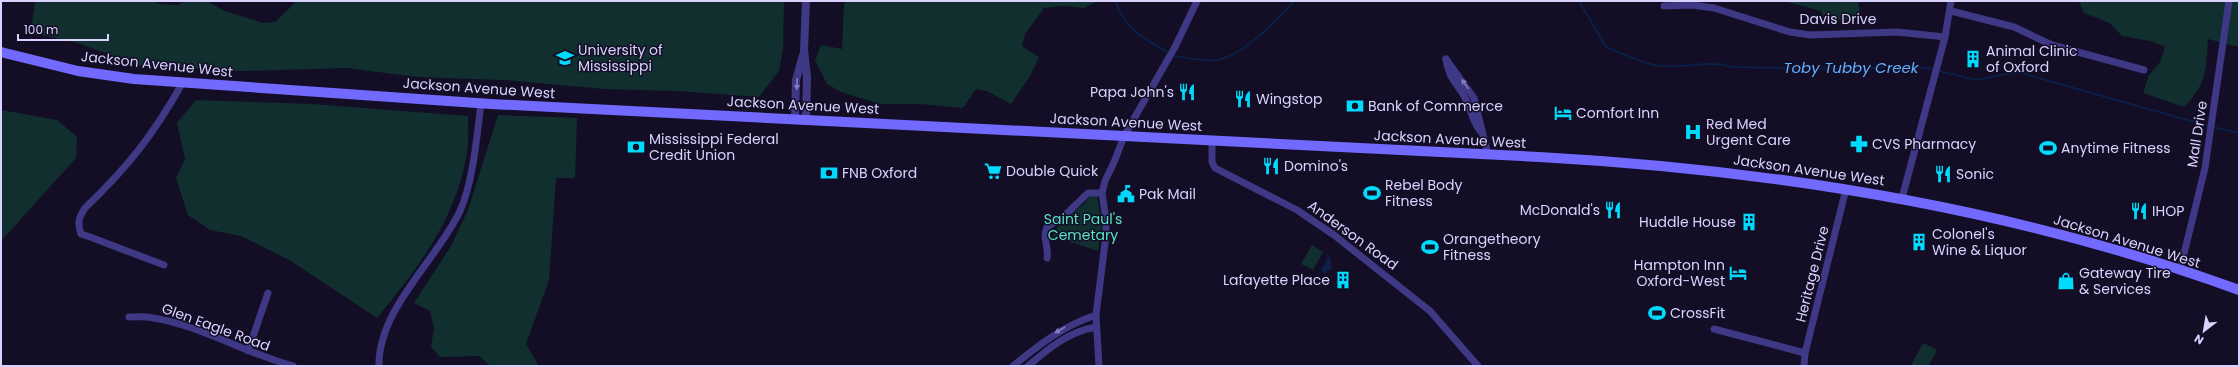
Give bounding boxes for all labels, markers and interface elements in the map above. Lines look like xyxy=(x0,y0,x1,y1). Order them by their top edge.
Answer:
street label: Davis Drive xyxy=(1800,9,1877,29)
scale bar xyxy=(18,16,108,42)
text: 100 m xyxy=(24,21,58,38)
place label: University of Mississippi xyxy=(578,40,663,76)
place label: Animal Clinic of Oxford xyxy=(1986,41,2078,77)
street label: Jackson Avenue West xyxy=(80,46,234,82)
school or university icon: University of Mississippi xyxy=(555,48,575,68)
building icon: Animal Clinic of Oxford xyxy=(1963,49,1983,69)
water label: Toby Tubby Creek xyxy=(1783,57,1920,78)
street label: Jackson Avenue West xyxy=(402,73,556,103)
one-way arrow xyxy=(793,78,800,90)
one-way arrow xyxy=(1461,79,1469,90)
place label: Papa John's xyxy=(1090,82,1174,102)
restaurant icon: Papa John's xyxy=(1177,82,1197,102)
restaurant icon: Wingstop xyxy=(1233,89,1253,109)
place label: Wingstop xyxy=(1256,89,1322,109)
street label: Jackson Avenue West xyxy=(726,91,880,119)
bank icon: Bank of Commerce xyxy=(1345,96,1365,116)
place label: Bank of Commerce xyxy=(1368,96,1503,116)
street label: Mall Drive xyxy=(2182,99,2212,169)
hotel icon: Comfort Inn xyxy=(1553,103,1573,123)
place label: Comfort Inn xyxy=(1576,103,1659,123)
street label: Jackson Avenue West xyxy=(1049,108,1203,136)
place label: Red Med Urgent Care xyxy=(1706,114,1791,150)
hospital icon: Red Med Urgent Care xyxy=(1683,122,1703,142)
street label: Jackson Avenue West xyxy=(1373,125,1527,153)
place label: Mississippi Federal Credit Union xyxy=(649,129,779,165)
pharmacy icon: CVS Pharmacy xyxy=(1849,134,1869,154)
place label: CVS Pharmacy xyxy=(1872,134,1976,154)
bank icon: Mississippi Federal Credit Union xyxy=(626,137,646,157)
sports icon: Anytime Fitness xyxy=(2038,138,2058,158)
place label: Anytime Fitness xyxy=(2061,138,2171,158)
street label: Jackson Avenue West xyxy=(1732,149,1886,191)
restaurant icon: Domino's xyxy=(1261,156,1281,176)
place label: Domino's xyxy=(1284,156,1348,176)
supermarket icon: Double Quick xyxy=(983,161,1003,181)
place label: Double Quick xyxy=(1006,161,1099,181)
bank icon: FNB Oxford xyxy=(819,163,839,183)
place label: FNB Oxford xyxy=(842,163,917,183)
restaurant icon: Sonic xyxy=(1933,164,1953,184)
place label: Sonic xyxy=(1956,164,1994,184)
place label: Rebel Body Fitness xyxy=(1385,175,1463,211)
sports icon: Rebel Body Fitness xyxy=(1362,183,1382,203)
public building icon: Pak Mail xyxy=(1116,184,1136,204)
place label: Pak Mail xyxy=(1139,184,1196,204)
street label: Anderson Road xyxy=(1304,195,1402,275)
place label: McDonald's xyxy=(1520,200,1600,220)
restaurant icon: McDonald's xyxy=(1603,200,1623,220)
restaurant icon: IHOP xyxy=(2129,201,2149,221)
place label: IHOP xyxy=(2152,201,2184,221)
park label: Saint Paul's Cemetary xyxy=(1044,209,1122,245)
street label: Jackson Avenue West xyxy=(2051,209,2203,273)
place label: Huddle House xyxy=(1639,212,1736,232)
building icon: Huddle House xyxy=(1739,212,1759,232)
street label: Heritage Drive xyxy=(1790,223,1834,324)
place label: Colonel's Wine & Liquor xyxy=(1932,224,2027,260)
place label: Orangetheory Fitness xyxy=(1443,229,1541,265)
building icon: Colonel's Wine & Liquor xyxy=(1909,232,1929,252)
sports icon: Orangetheory Fitness xyxy=(1420,237,1440,257)
place label: Hampton Inn Oxford-West xyxy=(1634,255,1725,291)
hotel icon: Hampton Inn Oxford-West xyxy=(1728,263,1748,283)
place label: Gateway Tire & Services xyxy=(2079,263,2171,299)
place label: Lafayette Place xyxy=(1223,270,1330,290)
building icon: Lafayette Place xyxy=(1333,270,1353,290)
shop icon: Gateway Tire & Services xyxy=(2056,271,2076,291)
street label: Glen Eagle Road xyxy=(159,298,273,356)
sports icon: CrossFit xyxy=(1647,303,1667,323)
place label: CrossFit xyxy=(1670,303,1725,323)
north arrow xyxy=(2184,311,2224,351)
one-way arrow xyxy=(1054,326,1066,333)
text: N xyxy=(2191,331,2207,349)

